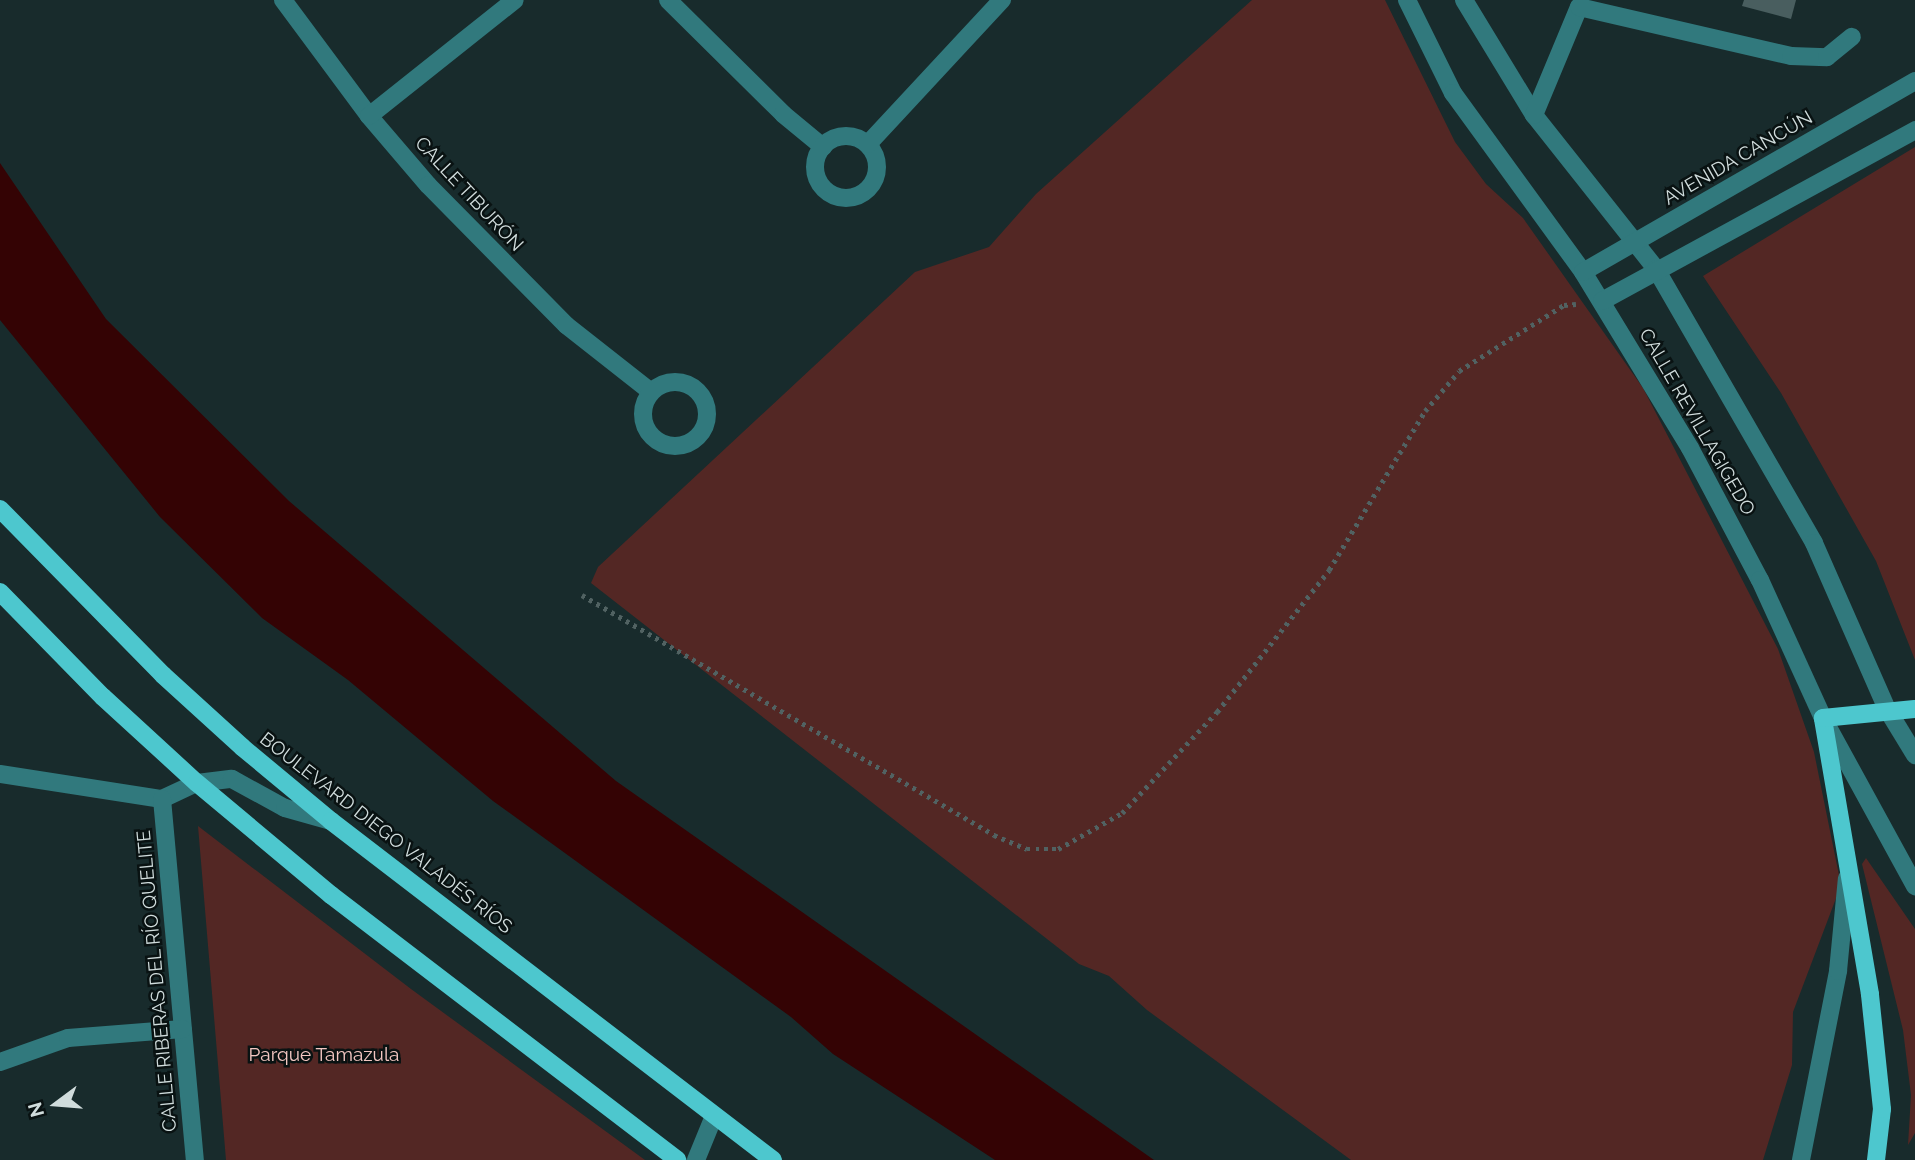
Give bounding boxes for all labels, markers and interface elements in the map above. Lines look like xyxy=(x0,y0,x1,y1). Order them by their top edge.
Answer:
street label: AVENIDA CANCÚN xyxy=(1659,106,1817,210)
street label: CALLE TIBURÓN xyxy=(410,132,528,256)
street label: CALLE REVILLAGIGEDO xyxy=(1634,325,1760,519)
street label: BOULEVARD DIEGO VALADÉS RÍOS xyxy=(255,727,517,939)
street label: CALLE RIBERAS DEL RÍO QUELITE xyxy=(132,829,182,1133)
park label: Parque Tamazula xyxy=(248,1044,400,1066)
north arrow xyxy=(21,1069,91,1139)
text: N xyxy=(23,1100,48,1120)

